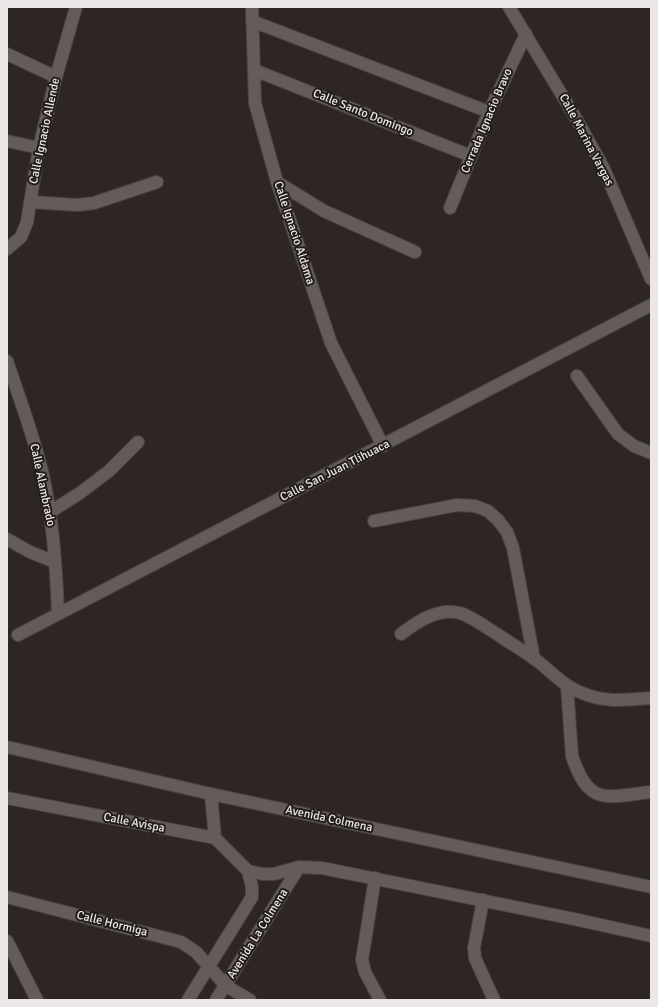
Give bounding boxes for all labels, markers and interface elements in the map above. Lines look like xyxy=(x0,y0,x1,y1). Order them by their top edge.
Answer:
street label: Cerrada Ignacio Bravo xyxy=(458,67,516,175)
street label: Calle Ignacio Allende xyxy=(27,77,63,185)
street label: Calle Santo Domingo xyxy=(311,86,415,140)
street label: Calle Marina Vargas xyxy=(556,92,616,188)
street label: Calle Ignacio Aldama xyxy=(270,180,318,286)
street label: Calle San Juan Tlihuaca xyxy=(278,437,392,505)
street label: Calle Alambrado xyxy=(26,442,58,528)
street label: Avenida Colmena xyxy=(284,803,374,835)
street label: Calle Avispa xyxy=(102,810,166,836)
street label: Avenida La Colmena xyxy=(225,886,291,982)
street label: Calle Hormiga xyxy=(75,908,149,940)

